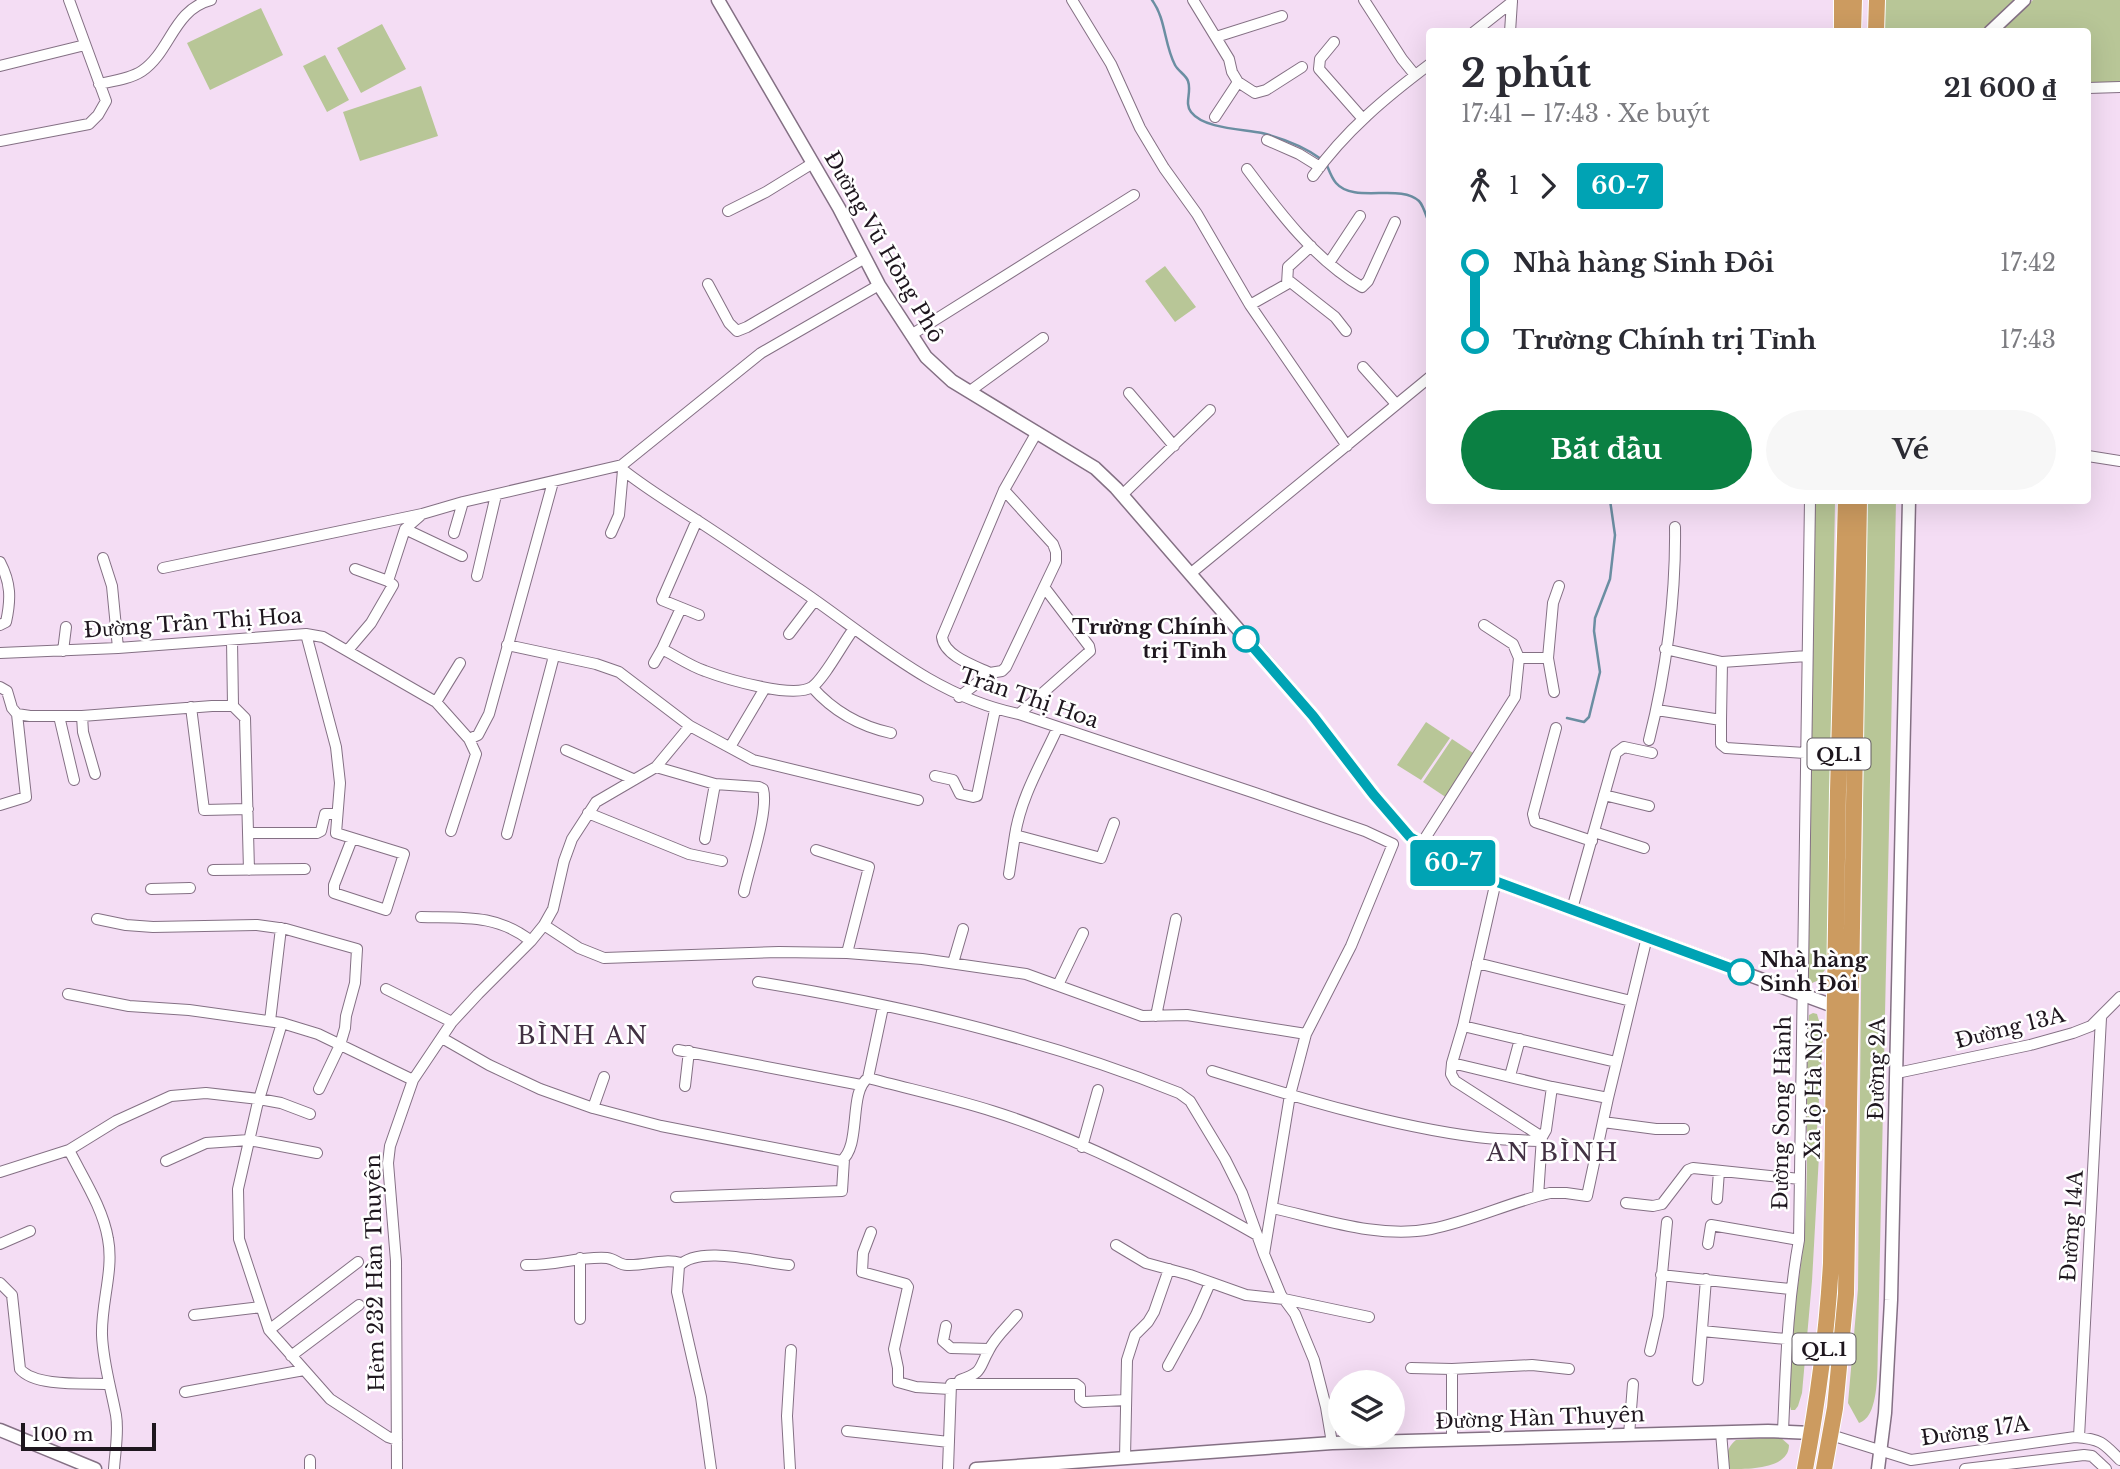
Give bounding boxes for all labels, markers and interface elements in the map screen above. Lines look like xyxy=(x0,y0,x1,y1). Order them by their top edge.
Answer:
text: 2 phút xyxy=(1461,50,1591,97)
text: 21 600 ₫ xyxy=(1944,72,2056,104)
text: 17:41 – 17:43 · Xe buýt xyxy=(1461,100,1710,128)
street label: Đường Vũ Hồng Phô xyxy=(819,147,949,347)
icon: walk xyxy=(1461,167,1499,205)
icon: forward xyxy=(1529,167,1567,205)
text: 60-7 xyxy=(1591,171,1649,200)
text: 1 xyxy=(1509,172,1519,200)
text: Nhà hàng Sinh Đôi xyxy=(1513,247,1774,279)
text: 17:42 xyxy=(2000,249,2056,277)
text: Trường Chính trị Tỉnh xyxy=(1513,324,1816,356)
text: 17:43 xyxy=(2000,326,2056,354)
button: Bắt đầu xyxy=(1461,410,1752,490)
button: Vé xyxy=(1766,410,2056,490)
street label: Đường Trần Thị Hoa xyxy=(83,602,303,644)
place label: Trường Chính trị Tỉnh xyxy=(1072,614,1227,664)
marker: Trường Chính trị Tỉnh xyxy=(1233,626,1259,652)
street label: Trần Thị Hoa xyxy=(956,662,1102,734)
road number: QL.1 xyxy=(1808,738,1870,769)
line badge: 60-7 xyxy=(1404,840,1502,886)
text: 60-7 xyxy=(1424,848,1482,877)
place label: Nhà hàng Sinh Đôi xyxy=(1760,947,1869,997)
marker: Nhà hàng Sinh Đôi xyxy=(1728,959,1754,985)
street label: Đường 13A xyxy=(1952,1002,2068,1054)
street label: Đường Song Hành xyxy=(1767,1016,1797,1210)
street label: Đường 2A xyxy=(1863,1017,1891,1121)
district label: BÌNH AN xyxy=(517,1021,649,1050)
street label: Xa lộ Hà Nội xyxy=(1800,1021,1828,1159)
district label: AN BÌNH xyxy=(1485,1138,1620,1167)
street label: Hẻm 232 Hàn Thuyên xyxy=(360,1154,390,1392)
street label: Đường 14A xyxy=(2055,1169,2089,1283)
road number: QL.1 xyxy=(1792,1334,1856,1364)
map controls xyxy=(1328,1370,1405,1447)
button: layers xyxy=(1328,1370,1405,1447)
street label: Đường Hàn Thuyên xyxy=(1435,1401,1645,1435)
street label: Đường 17A xyxy=(1919,1410,2032,1451)
scale bar xyxy=(21,1420,156,1452)
text: 100 m xyxy=(32,1423,93,1446)

